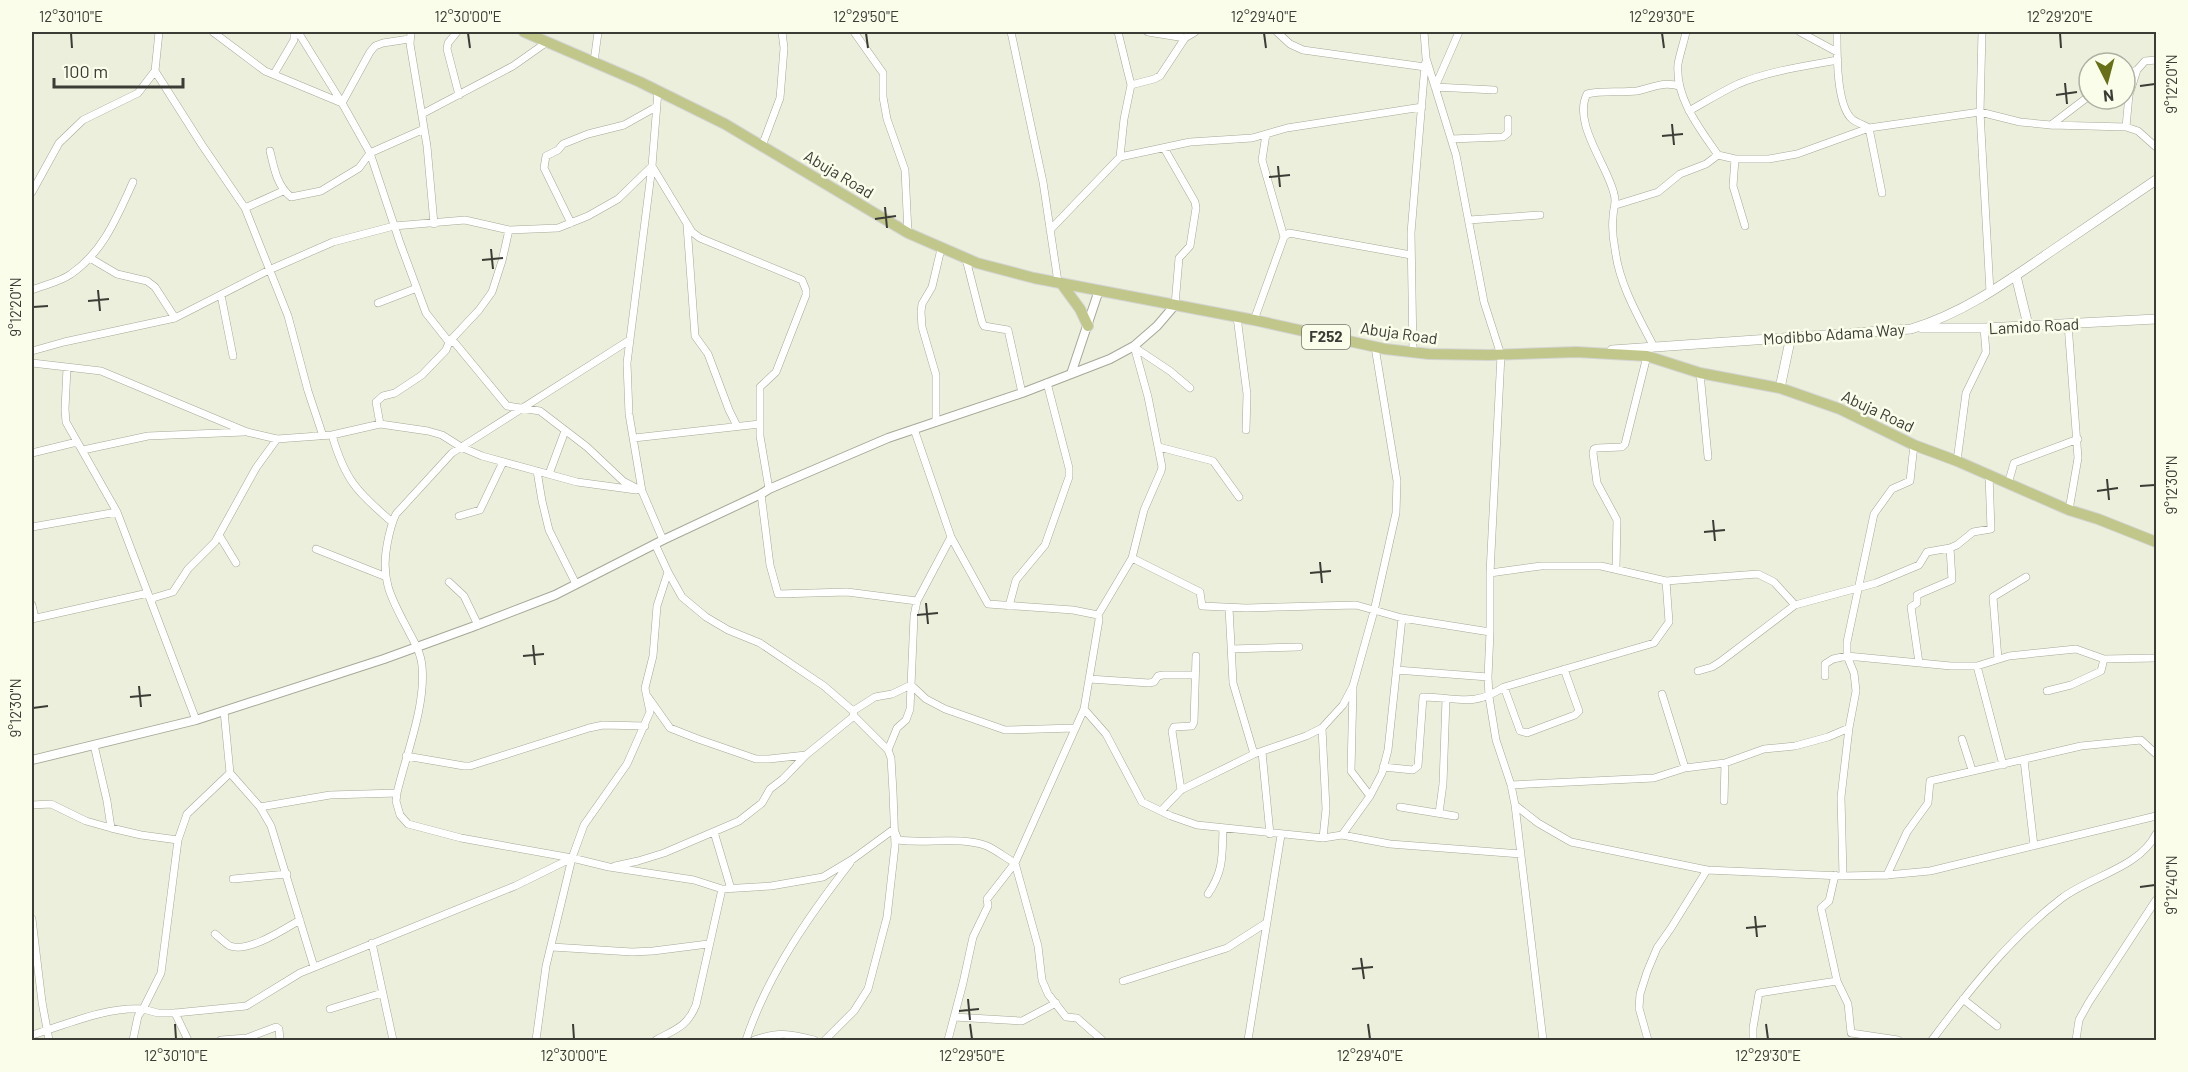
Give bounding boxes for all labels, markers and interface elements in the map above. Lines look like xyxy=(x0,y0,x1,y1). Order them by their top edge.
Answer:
text: 12°30'10"E xyxy=(39,7,103,25)
text: 12°30'00"E xyxy=(434,7,502,25)
text: 12°29'50"E xyxy=(833,7,899,25)
text: 12°29'40"E xyxy=(1231,7,1297,25)
text: 12°29'30"E xyxy=(1629,7,1695,25)
text: 12°29'20"E xyxy=(2027,7,2093,25)
scale bar xyxy=(54,51,183,89)
north arrow xyxy=(2077,51,2137,111)
text: 9°12'20"N xyxy=(2162,54,2180,114)
text: 100 m xyxy=(63,60,108,82)
text: N xyxy=(2102,86,2115,106)
street label: Abuja Road xyxy=(801,145,877,202)
text: 9°12'20"N xyxy=(6,277,24,337)
street label: Lamido Road xyxy=(1988,314,2080,337)
street label: Abuja Road xyxy=(1359,318,1439,347)
street label: Modibbo Adama Way xyxy=(1762,319,1906,348)
road number: F252 xyxy=(1302,325,1350,349)
street label: Abuja Road xyxy=(1839,386,1917,436)
text: 9°12'30"N xyxy=(2162,455,2180,515)
text: 9°12'30"N xyxy=(6,678,24,738)
text: 9°12'40"N xyxy=(2162,855,2180,915)
text: 12°30'10"E xyxy=(144,1046,208,1064)
text: 12°30'00"E xyxy=(540,1046,608,1064)
text: 12°29'50"E xyxy=(939,1046,1005,1064)
text: 12°29'40"E xyxy=(1337,1046,1403,1064)
text: 12°29'30"E xyxy=(1735,1046,1801,1064)

